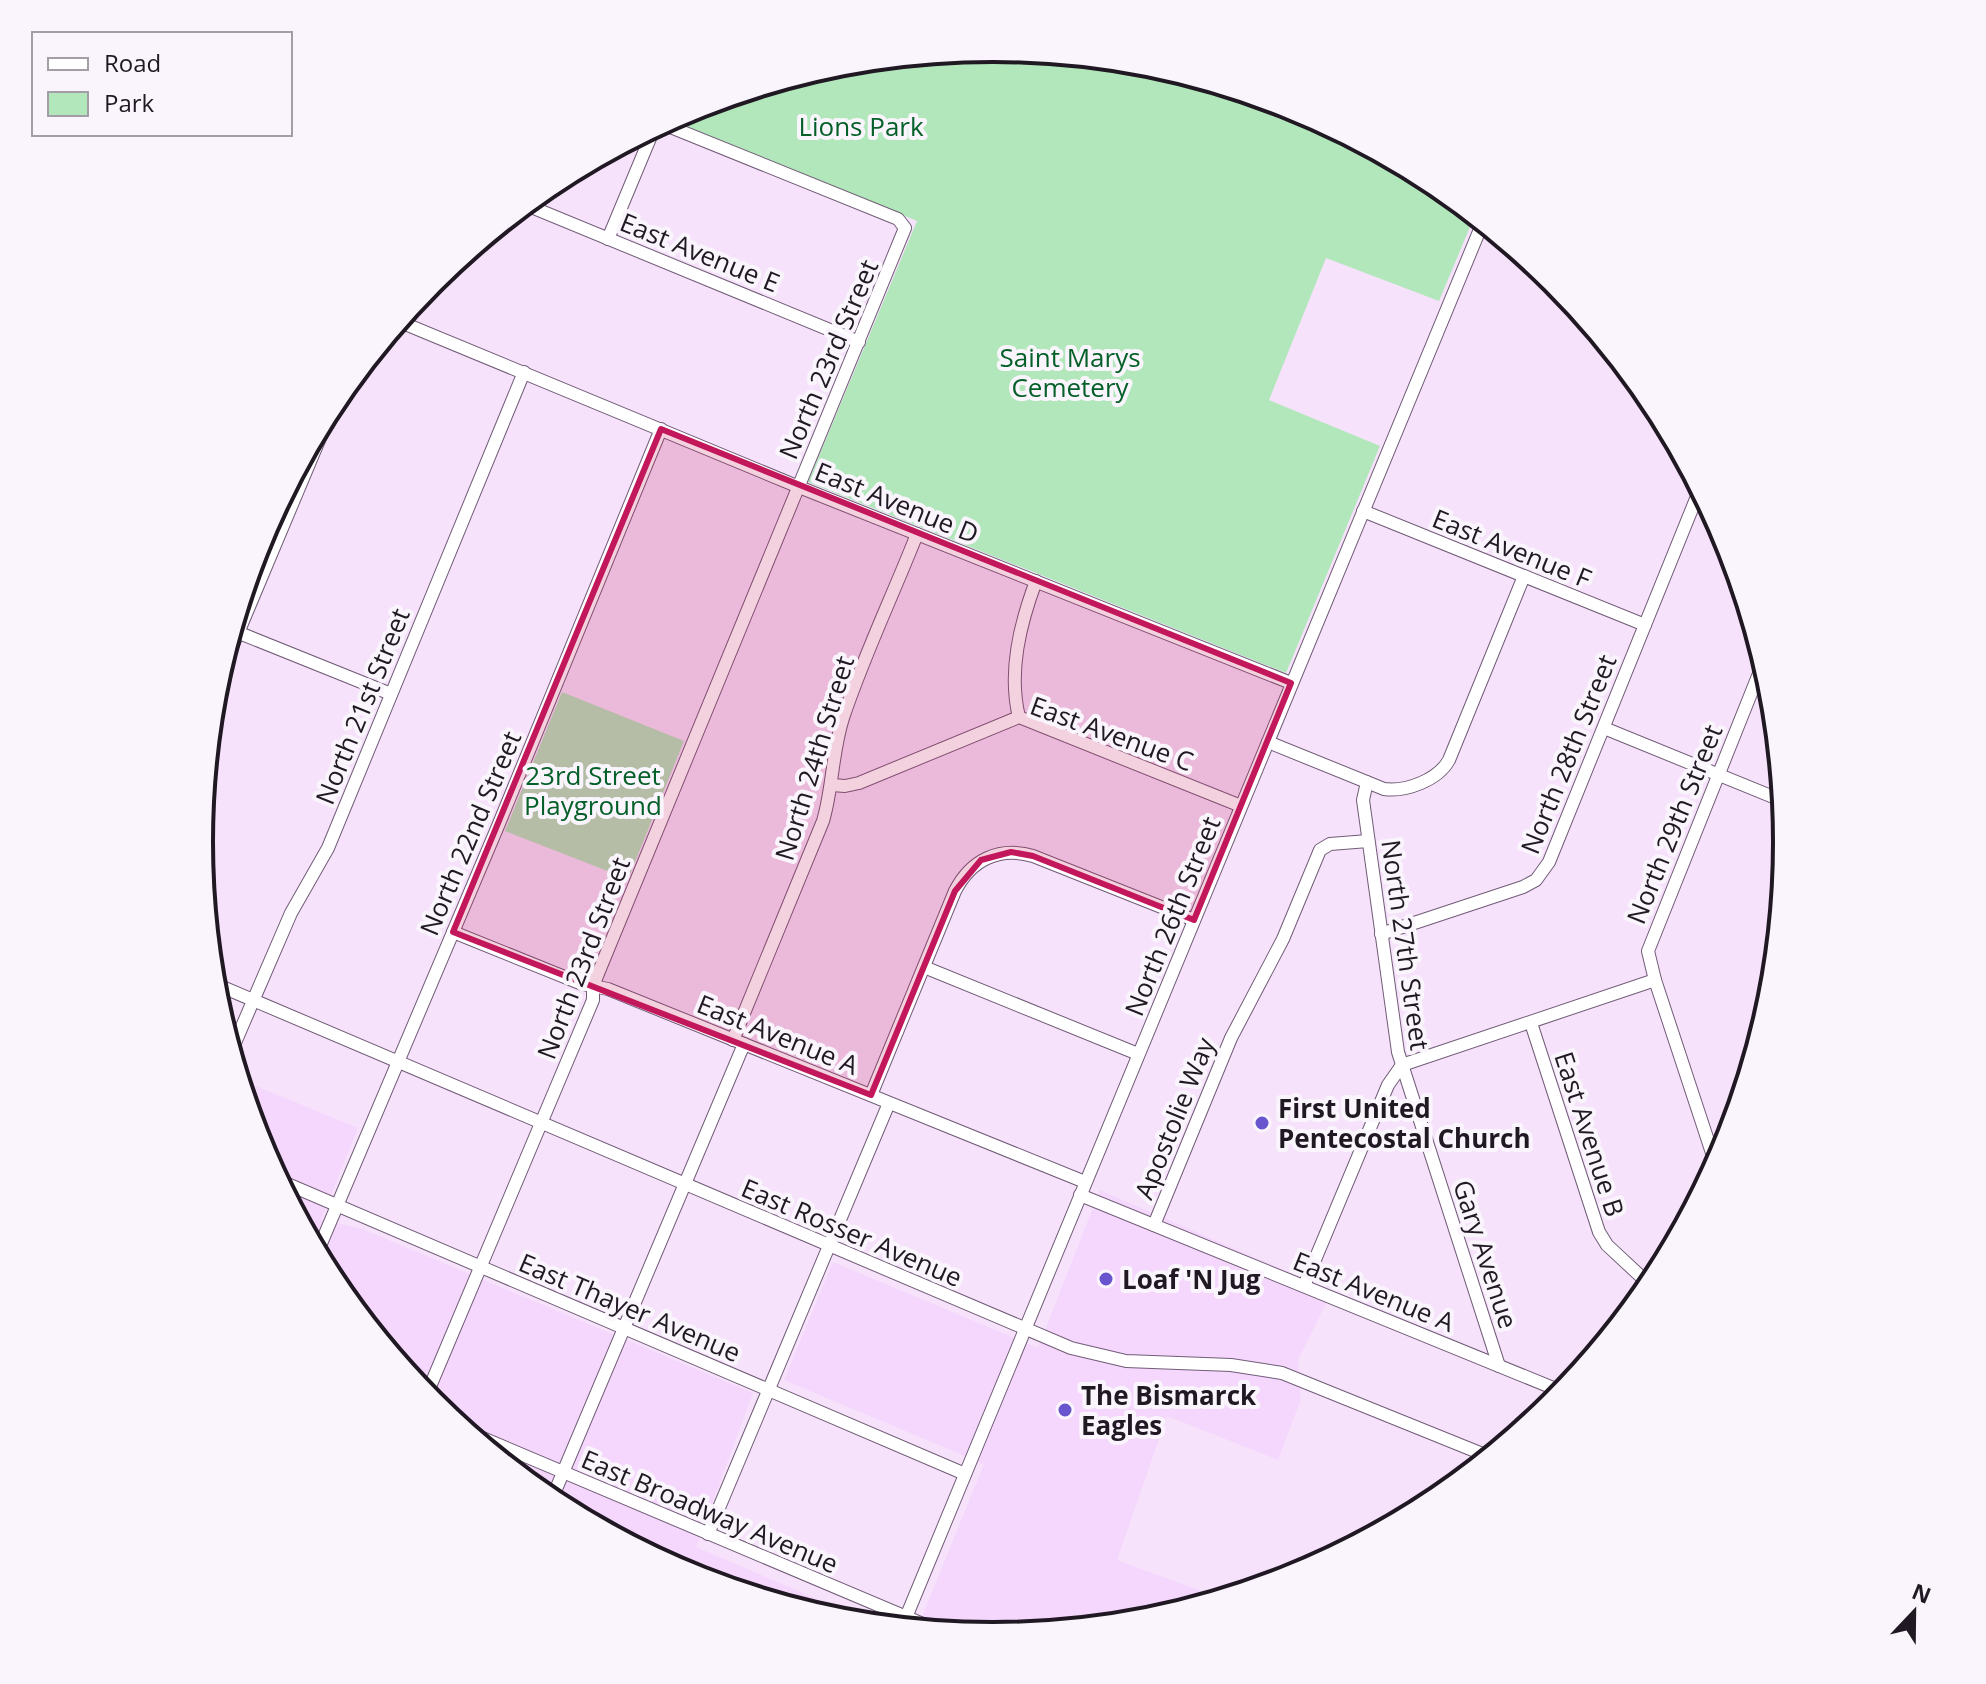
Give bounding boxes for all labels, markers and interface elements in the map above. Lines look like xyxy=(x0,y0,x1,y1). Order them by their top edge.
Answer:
legend xyxy=(32,32,292,136)
text: Road xyxy=(104,46,161,79)
text: Park xyxy=(104,86,155,119)
park label: Lions Park xyxy=(798,108,924,144)
street label: East Avenue E xyxy=(615,204,785,300)
street label: North 23rd Street xyxy=(770,254,886,464)
park label: Saint Marys Cemetery xyxy=(999,339,1141,405)
street label: East Avenue D xyxy=(810,453,984,551)
street label: East Avenue F xyxy=(1427,500,1597,596)
street label: North 21st Street xyxy=(306,603,418,809)
street label: North 28th Street xyxy=(1512,649,1624,859)
street label: North 24th Street xyxy=(766,651,862,865)
street label: East Avenue C xyxy=(1026,687,1198,779)
street label: North 29th Street xyxy=(1618,719,1730,929)
street label: North 22nd Street xyxy=(411,725,529,941)
park label: 23rd Street Playground xyxy=(524,757,662,823)
street label: North 26th Street xyxy=(1116,811,1228,1021)
street label: North 27th Street xyxy=(1373,837,1439,1053)
street label: North 23rd Street xyxy=(528,852,638,1064)
street label: East Avenue A xyxy=(692,985,865,1083)
street label: Apostolie Way xyxy=(1125,1031,1223,1204)
street label: East Avenue B xyxy=(1546,1047,1634,1221)
place label: First United Pentecostal Church xyxy=(1278,1090,1531,1156)
marker: First United Pentecostal Church xyxy=(1253,1114,1271,1132)
street label: East Rosser Avenue xyxy=(736,1169,968,1295)
street label: Gary Avenue xyxy=(1445,1175,1527,1333)
street label: East Avenue A xyxy=(1288,1242,1461,1340)
street label: East Thayer Avenue xyxy=(514,1244,746,1370)
place label: Loaf 'N Jug xyxy=(1122,1261,1261,1297)
marker: Loaf 'N Jug xyxy=(1097,1270,1115,1288)
place label: The Bismarck Eagles xyxy=(1081,1377,1257,1443)
marker: The Bismarck Eagles xyxy=(1056,1401,1074,1419)
street label: East Broadway Avenue xyxy=(576,1441,844,1581)
north arrow xyxy=(1874,1572,1954,1652)
text: N xyxy=(1908,1575,1936,1610)

